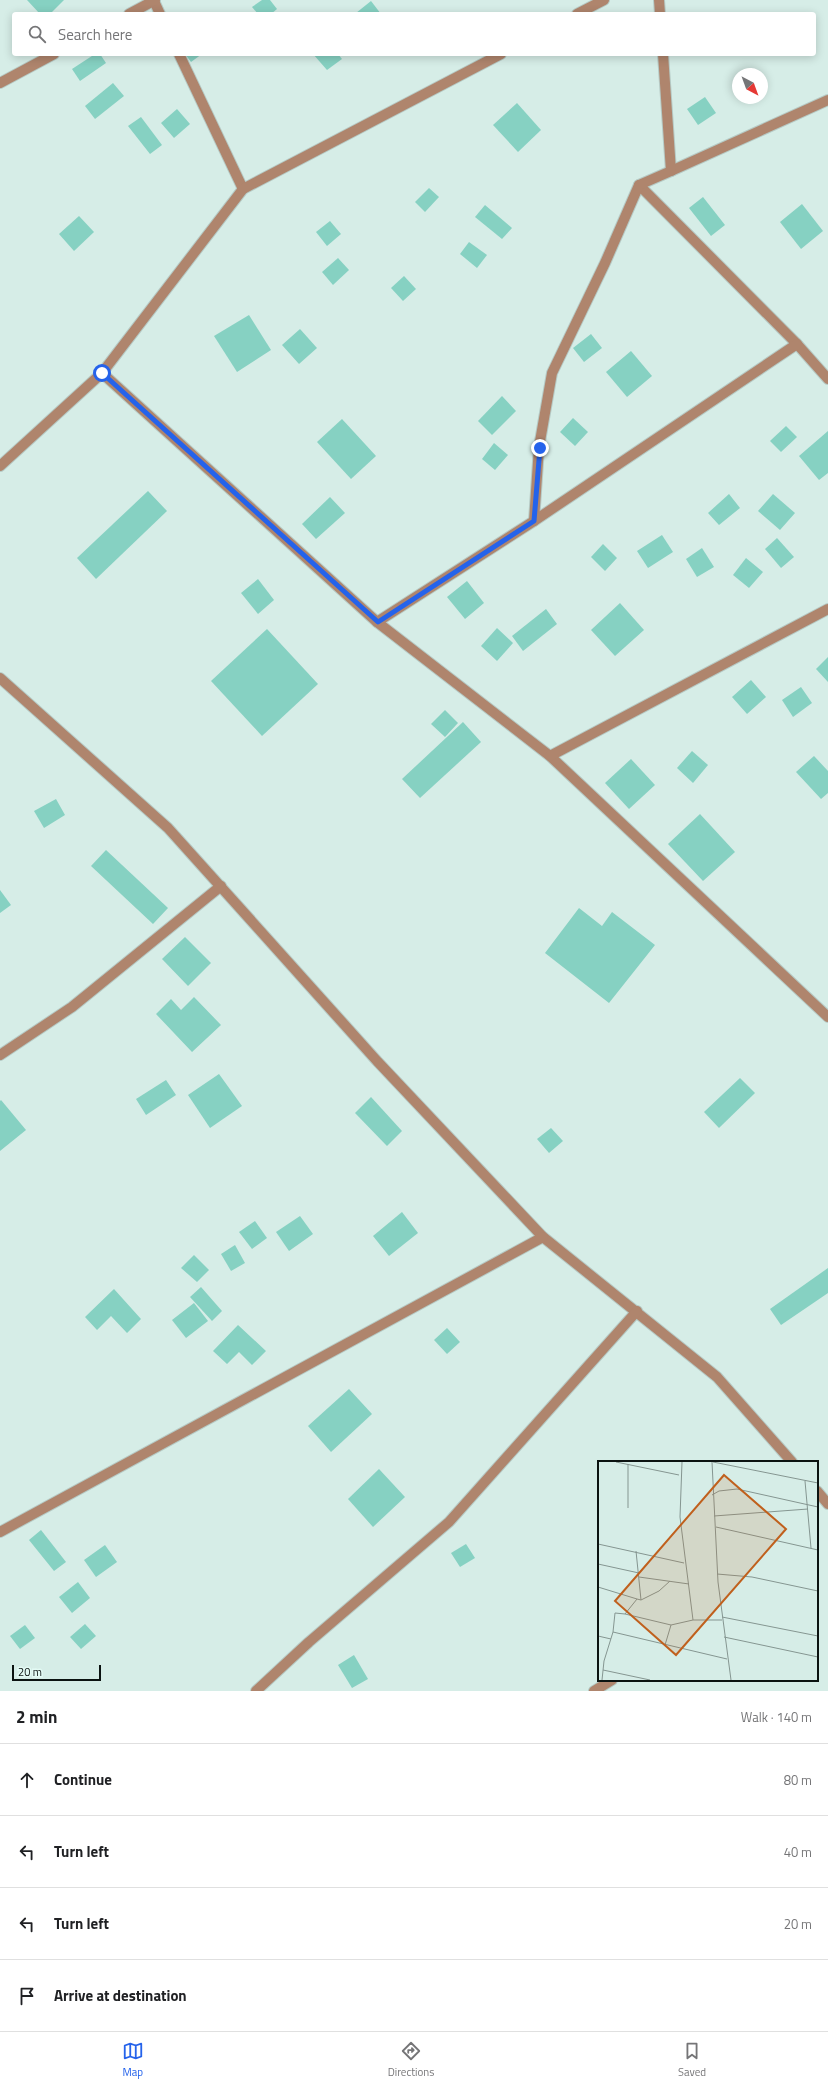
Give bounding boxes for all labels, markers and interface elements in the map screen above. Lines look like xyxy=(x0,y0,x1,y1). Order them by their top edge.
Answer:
search box xyxy=(12,12,816,56)
icon: search xyxy=(26,23,48,45)
text: Search here xyxy=(58,23,132,46)
north arrow xyxy=(732,68,768,104)
route start xyxy=(93,364,111,382)
route end xyxy=(531,439,549,457)
inset map xyxy=(598,1461,818,1681)
scale bar xyxy=(12,1663,101,1682)
text: 20 m xyxy=(18,1664,42,1680)
text: 2 min xyxy=(16,1704,57,1730)
text: Walk · 140 m xyxy=(741,1707,812,1727)
text: Continue xyxy=(54,1768,112,1791)
icon: ahead xyxy=(16,1769,38,1791)
text: 80 m xyxy=(784,1770,812,1790)
text: Turn left xyxy=(54,1840,109,1863)
icon: left xyxy=(16,1841,38,1863)
text: 40 m xyxy=(784,1842,812,1862)
text: Turn left xyxy=(54,1912,109,1935)
icon: left xyxy=(16,1913,38,1935)
text: 20 m xyxy=(784,1914,812,1934)
text: Arrive at destination xyxy=(54,1984,187,2007)
icon: arrive xyxy=(16,1985,38,2007)
tab: Map xyxy=(122,2040,144,2080)
tab: Directions xyxy=(388,2040,434,2080)
tab: Saved xyxy=(678,2040,706,2080)

